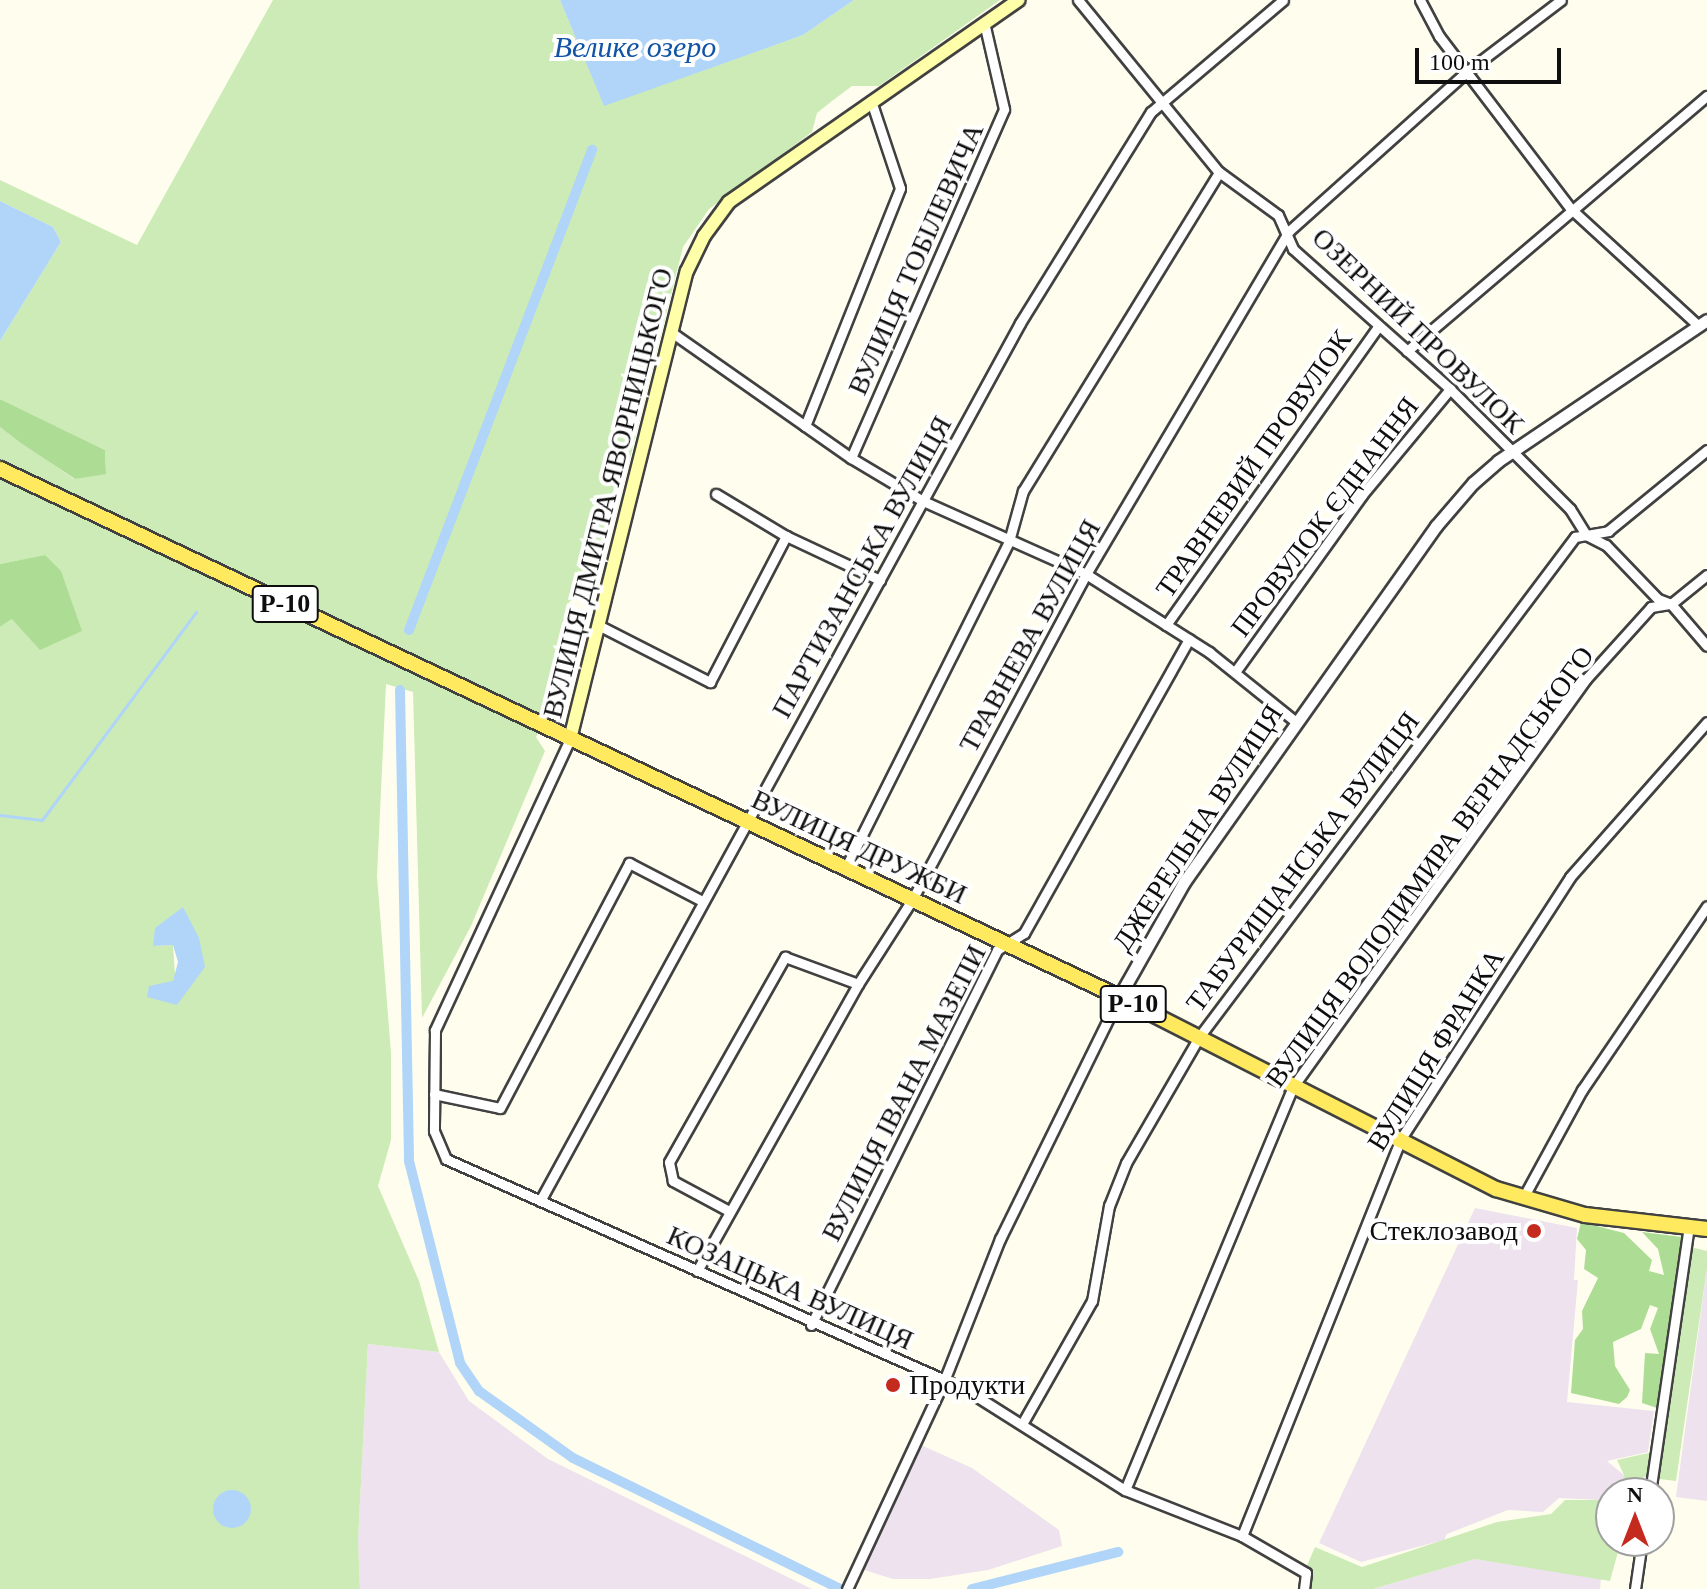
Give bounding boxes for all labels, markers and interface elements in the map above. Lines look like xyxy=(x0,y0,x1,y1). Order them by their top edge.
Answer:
water label: Велике озеро xyxy=(554,29,716,65)
scale bar xyxy=(1419,32,1565,82)
text: 100 m xyxy=(1429,49,1490,75)
street label: ВУЛИЦЯ ТОБІЛЕВИЧА xyxy=(841,118,991,400)
street label: ОЗЕРНИЙ ПРОВУЛОК xyxy=(1305,221,1531,441)
street label: ВУЛИЦЯ ДМИТРА ЯВОРНИЦЬКОГО xyxy=(536,265,680,721)
street label: ТРАВНЕВИЙ ПРОВУЛОК xyxy=(1149,324,1359,604)
street label: ПРОВУЛОК ЄДНАННЯ xyxy=(1224,391,1426,643)
street label: ПАРТИЗАНСЬКА ВУЛИЦЯ xyxy=(765,410,959,724)
street label: ТРАВНЕВА ВУЛИЦЯ xyxy=(952,514,1108,758)
road number: Р-10 xyxy=(251,582,319,626)
street label: ВУЛИЦЯ ВОЛОДИМИРА ВЕРНАДСЬКОГО xyxy=(1259,640,1601,1094)
street label: ДЖЕРЕЛЬНА ВУЛИЦЯ xyxy=(1106,698,1290,958)
street label: ТАБУРИЩАНСЬКА ВУЛИЦЯ xyxy=(1179,705,1427,1019)
street label: ВУЛИЦЯ ДРУЖБИ xyxy=(746,782,972,912)
street label: ВУЛИЦЯ ІВАНА МАЗЕПИ xyxy=(815,939,993,1247)
street label: ВУЛИЦЯ ФРАНКА xyxy=(1360,943,1512,1157)
road number: Р-10 xyxy=(1099,982,1167,1026)
place label: Стеклозавод xyxy=(1369,1214,1518,1248)
street label: КОЗАЦЬКА ВУЛИЦЯ xyxy=(662,1219,918,1357)
marker: Стеклозавод xyxy=(1525,1222,1543,1240)
place label: Продукти xyxy=(909,1368,1025,1402)
marker: Продукти xyxy=(884,1376,902,1394)
north arrow xyxy=(1595,1477,1675,1557)
text: N xyxy=(1627,1482,1643,1507)

